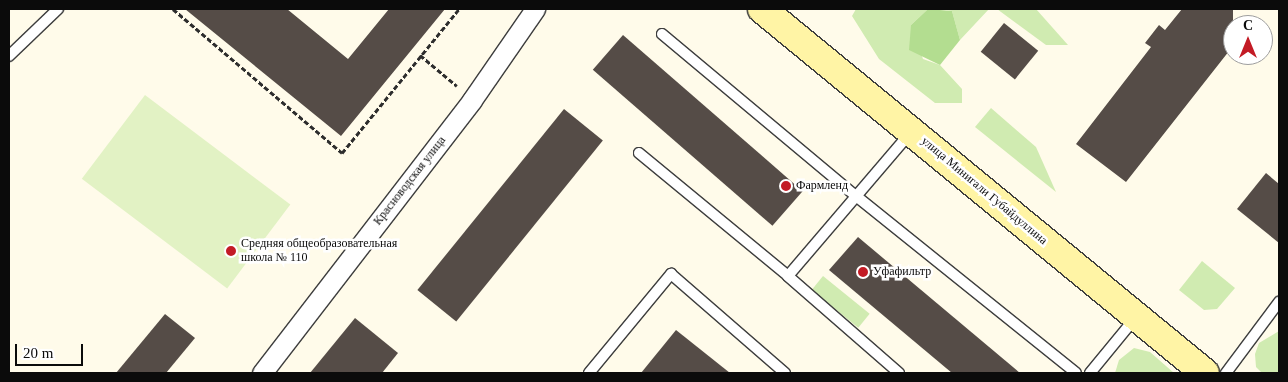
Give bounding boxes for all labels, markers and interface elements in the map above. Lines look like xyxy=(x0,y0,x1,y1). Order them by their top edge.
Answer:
north arrow xyxy=(1223,15,1273,65)
text: С xyxy=(1243,18,1253,33)
street label: Красноводская улица xyxy=(371,134,449,228)
street label: улица Минигали Губайдуллина xyxy=(918,134,1050,248)
place label: Фармленд xyxy=(796,179,848,193)
marker: Фармленд xyxy=(780,180,792,192)
place label: Средняя общеобразовательная школа № 110 xyxy=(241,237,397,265)
marker: Средняя общеобразовательная школа № 110 xyxy=(225,245,237,257)
place label: Уфафильтр xyxy=(873,265,931,279)
marker: Уфафильтр xyxy=(857,266,869,278)
scale bar xyxy=(18,334,85,366)
text: 20 m xyxy=(23,345,53,361)

